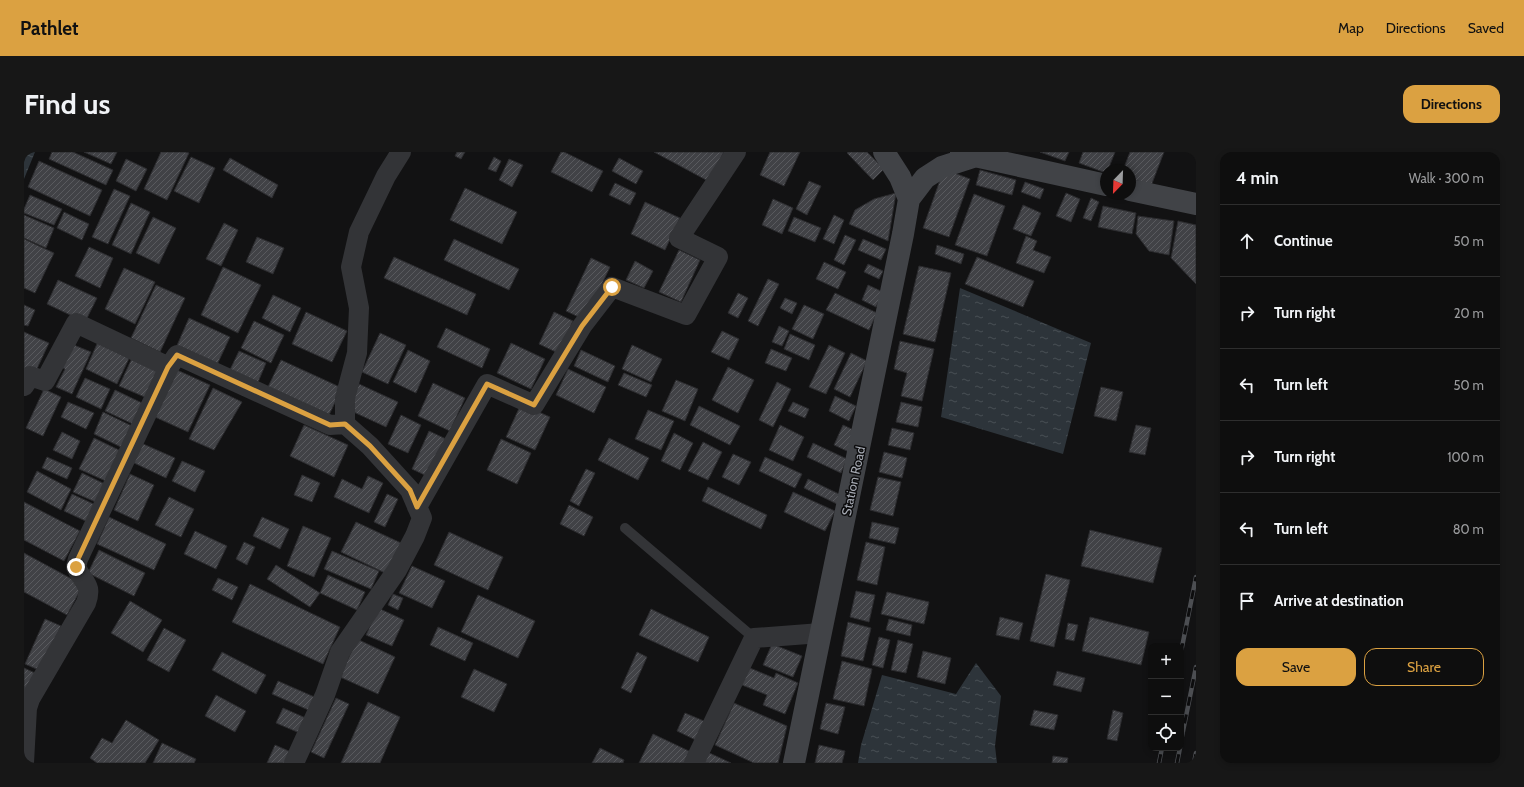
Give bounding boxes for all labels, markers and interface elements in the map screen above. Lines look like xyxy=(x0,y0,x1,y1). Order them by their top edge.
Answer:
text: Pathlet xyxy=(20,17,79,40)
text: Map xyxy=(1338,19,1364,37)
text: Directions xyxy=(1386,19,1446,37)
text: Saved xyxy=(1468,19,1504,37)
button: Directions xyxy=(1403,85,1500,123)
text: Find us xyxy=(24,87,110,121)
north arrow xyxy=(1100,164,1136,200)
text: 4 min xyxy=(1236,168,1279,188)
text: Walk · 300 m xyxy=(1409,170,1484,186)
icon: ahead xyxy=(1236,230,1258,252)
text: Continue xyxy=(1274,232,1333,250)
text: 50 m xyxy=(1454,233,1484,249)
route start xyxy=(603,278,621,296)
icon: right xyxy=(1236,302,1258,324)
text: Turn right xyxy=(1274,304,1335,322)
text: 20 m xyxy=(1454,305,1484,321)
icon: left xyxy=(1236,374,1258,396)
text: Turn left xyxy=(1274,376,1328,394)
text: 50 m xyxy=(1454,377,1484,393)
street label: Station Road xyxy=(838,445,868,517)
icon: right xyxy=(1236,446,1258,468)
text: Turn right xyxy=(1274,448,1335,466)
text: 100 m xyxy=(1447,449,1484,465)
icon: left xyxy=(1236,518,1258,540)
text: Turn left xyxy=(1274,520,1328,538)
text: 80 m xyxy=(1453,521,1484,537)
route end xyxy=(67,558,85,576)
icon: arrive xyxy=(1236,590,1258,612)
text: Arrive at destination xyxy=(1274,592,1404,610)
map controls xyxy=(1148,643,1184,751)
button: + xyxy=(1148,643,1184,679)
button: Save xyxy=(1236,648,1356,686)
button: Share xyxy=(1364,648,1484,686)
button: − xyxy=(1148,679,1184,715)
button: locate xyxy=(1148,715,1184,751)

